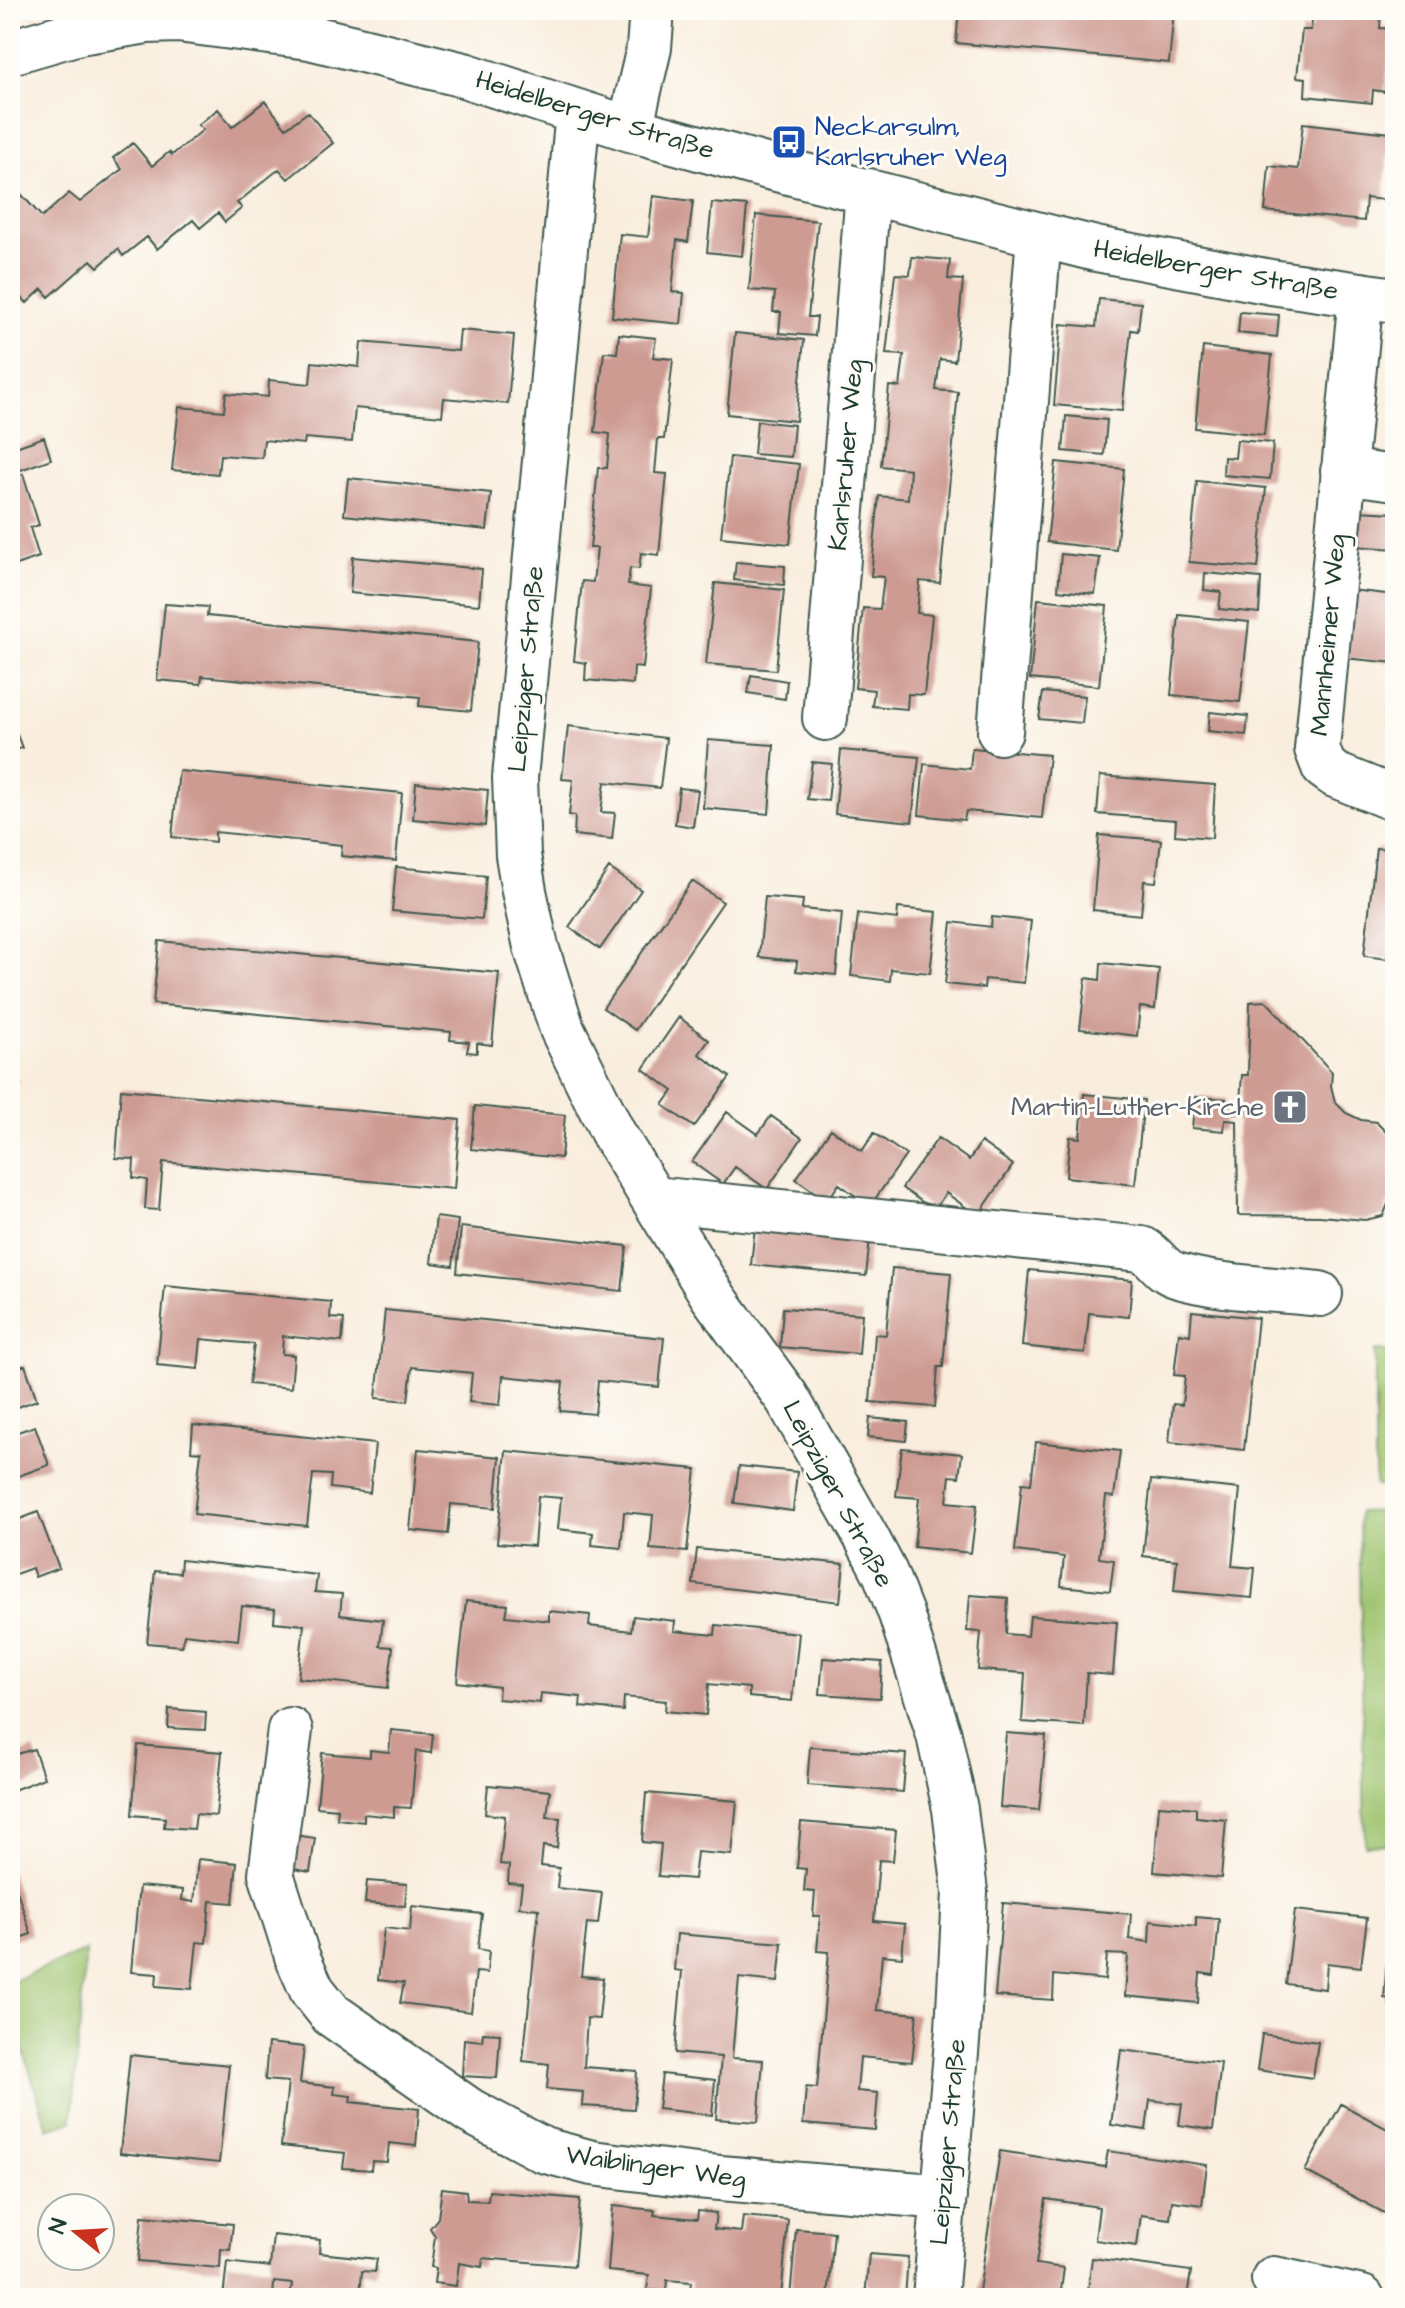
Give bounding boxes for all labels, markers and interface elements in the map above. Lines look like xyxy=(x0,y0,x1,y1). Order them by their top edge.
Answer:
street label: Heidelberger Straße xyxy=(471,62,719,170)
place label: Neckarsulm, Karlsruher Weg xyxy=(815,109,1007,177)
bus stop icon: Neckarsulm, Karlsruher Weg xyxy=(770,123,808,161)
street label: Heidelberger Straße xyxy=(1091,231,1341,311)
street label: Karlsruher Weg xyxy=(820,358,874,552)
street label: Mannheimer Weg xyxy=(1301,533,1357,738)
street label: Leipziger Straße xyxy=(499,564,555,774)
church icon: Martin-Luther-Kirche xyxy=(1271,1088,1309,1126)
place label: Martin-Luther-Kirche xyxy=(1011,1089,1264,1125)
street label: Leipziger Straße xyxy=(772,1394,902,1595)
street label: Leipziger Straße xyxy=(921,2037,977,2247)
street label: Waiblinger Weg xyxy=(563,2137,748,2199)
north arrow xyxy=(36,2192,116,2272)
text: N xyxy=(42,2215,75,2238)

